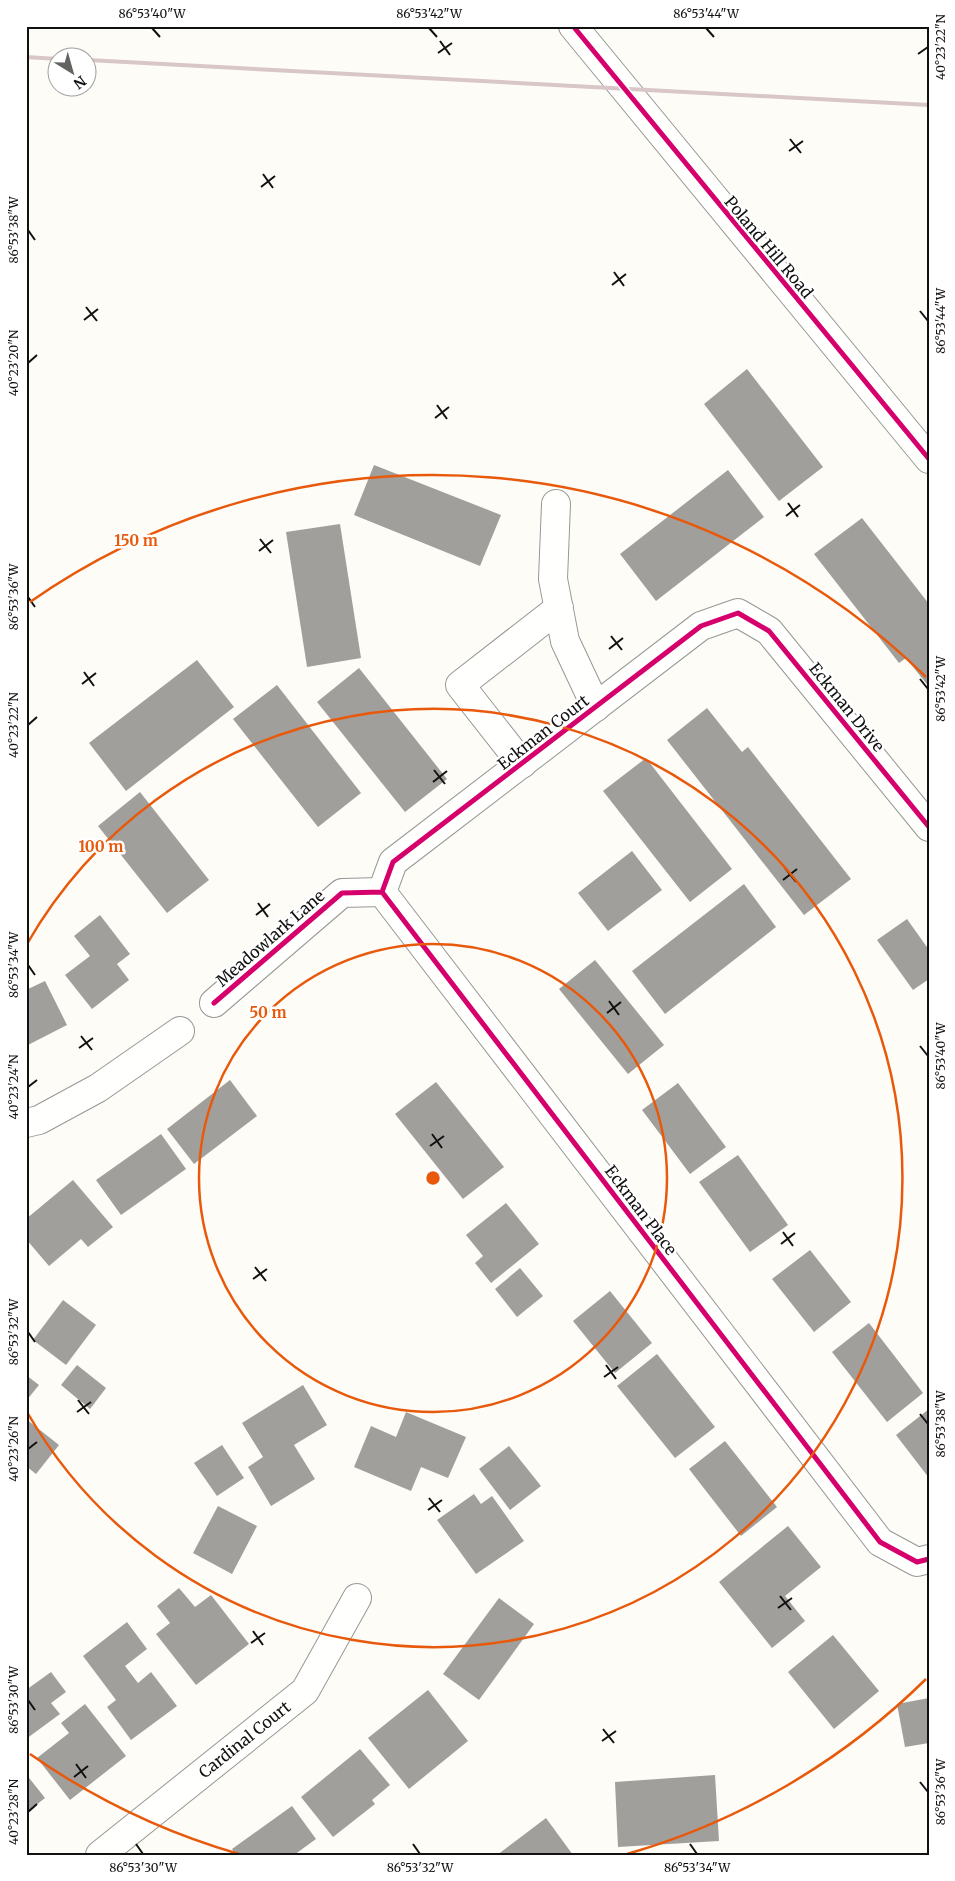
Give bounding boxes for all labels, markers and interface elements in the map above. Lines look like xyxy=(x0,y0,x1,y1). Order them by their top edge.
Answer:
text: 86°53'40"W xyxy=(119,6,187,21)
text: 86°53'42"W xyxy=(396,6,463,21)
text: 86°53'44"W xyxy=(673,6,740,21)
text: 40°23'22"N xyxy=(933,13,948,80)
north arrow xyxy=(48,48,98,98)
text: N xyxy=(70,72,90,93)
street label: Poland Hill Road xyxy=(720,192,818,302)
text: 86°53'38"W xyxy=(6,195,21,264)
text: 86°53'44"W xyxy=(933,287,948,354)
text: 40°23'20"N xyxy=(6,329,21,396)
text: 150 m xyxy=(114,531,158,550)
text: 86°53'36"W xyxy=(6,563,21,630)
text: 86°53'42"W xyxy=(933,655,948,722)
street label: Eckman Drive xyxy=(805,658,889,756)
street label: Eckman Court xyxy=(493,690,593,774)
text: 40°23'22"N xyxy=(6,691,21,758)
text: 100 m xyxy=(79,837,123,856)
street label: Meadowlark Lane xyxy=(212,885,328,991)
text: 86°53'34"W xyxy=(6,931,21,998)
text: 50 m xyxy=(249,1003,287,1022)
text: 86°53'40"W xyxy=(933,1021,948,1089)
text: 40°23'24"N xyxy=(6,1054,21,1120)
street label: Eckman Place xyxy=(601,1161,681,1259)
centre of rings xyxy=(424,1169,442,1187)
text: 86°53'32"W xyxy=(6,1298,21,1365)
text: 86°53'38"W xyxy=(933,1389,948,1458)
text: 40°23'26"N xyxy=(6,1416,21,1482)
text: 86°53'30"W xyxy=(6,1665,21,1734)
street label: Cardinal Court xyxy=(195,1696,295,1782)
text: 86°53'36"W xyxy=(933,1758,948,1825)
text: 40°23'28"N xyxy=(6,1778,21,1845)
text: 86°53'30"W xyxy=(109,1860,178,1875)
text: 86°53'32"W xyxy=(387,1860,454,1875)
text: 86°53'34"W xyxy=(664,1860,731,1875)

